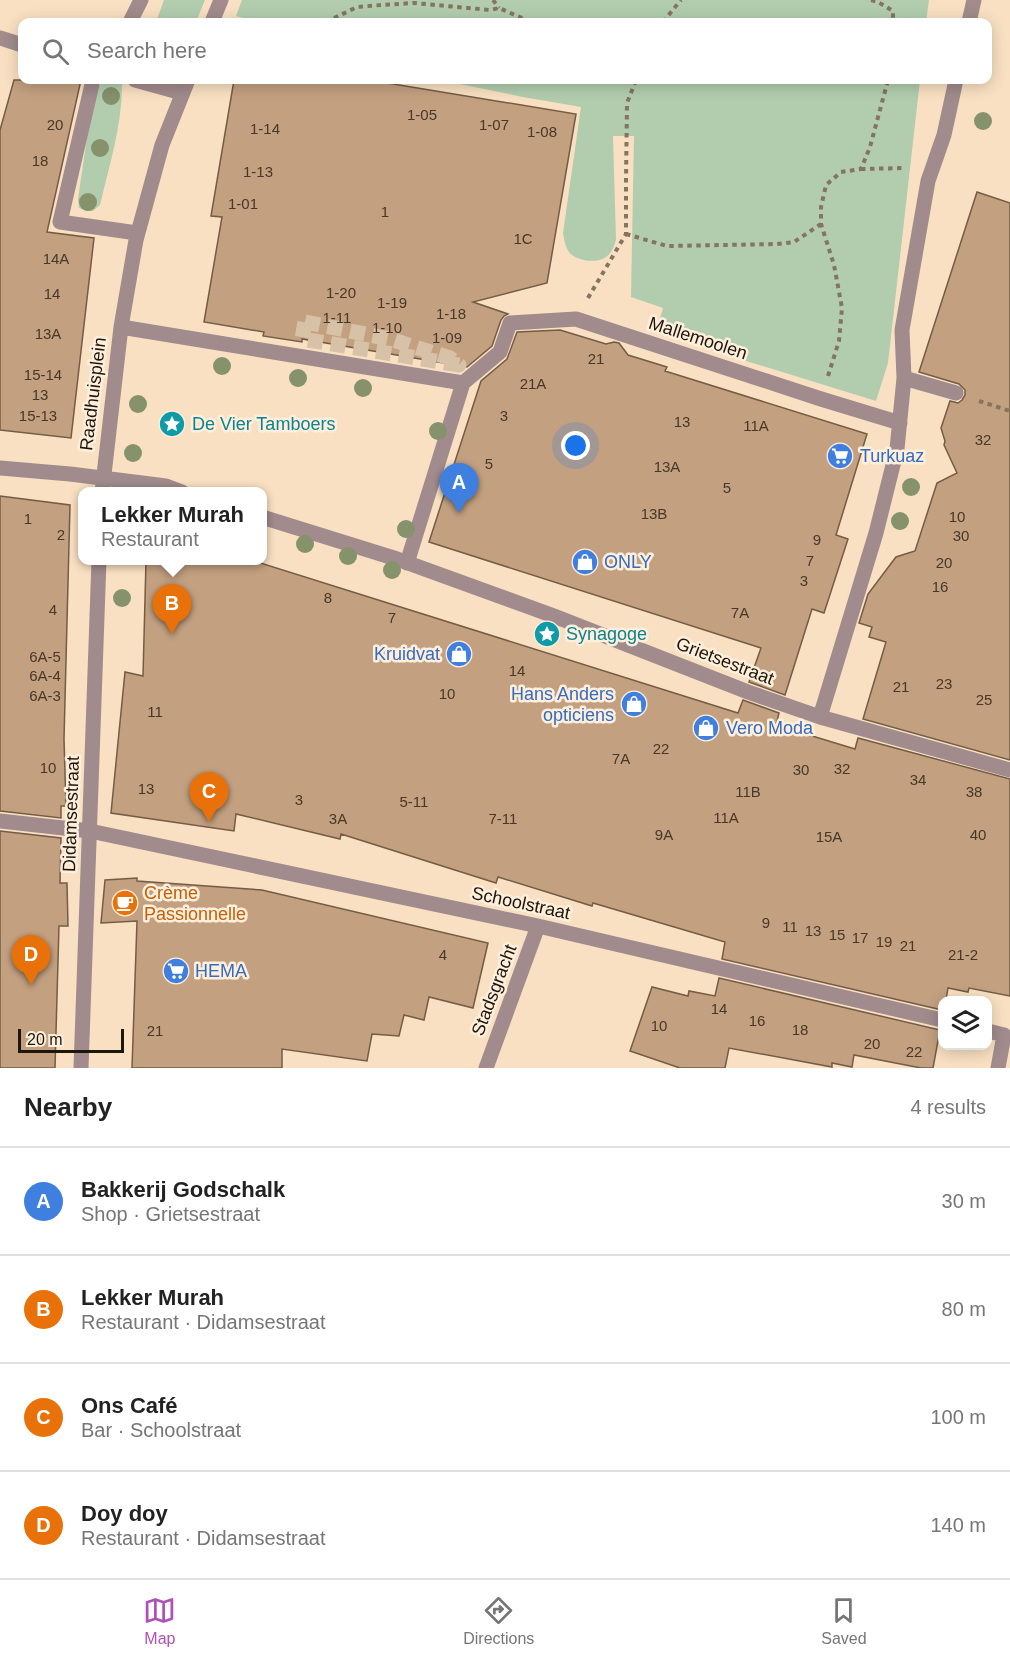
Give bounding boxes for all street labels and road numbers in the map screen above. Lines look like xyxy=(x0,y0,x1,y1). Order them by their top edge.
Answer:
street label: Mallemoolen xyxy=(646,313,750,363)
street label: Raadhuisplein xyxy=(76,336,110,452)
street label: Grietsestraat xyxy=(673,633,777,689)
street label: Didamsestraat xyxy=(59,756,83,872)
street label: Schoolstraat xyxy=(470,883,572,923)
street label: Stadsgracht xyxy=(467,942,521,1038)

